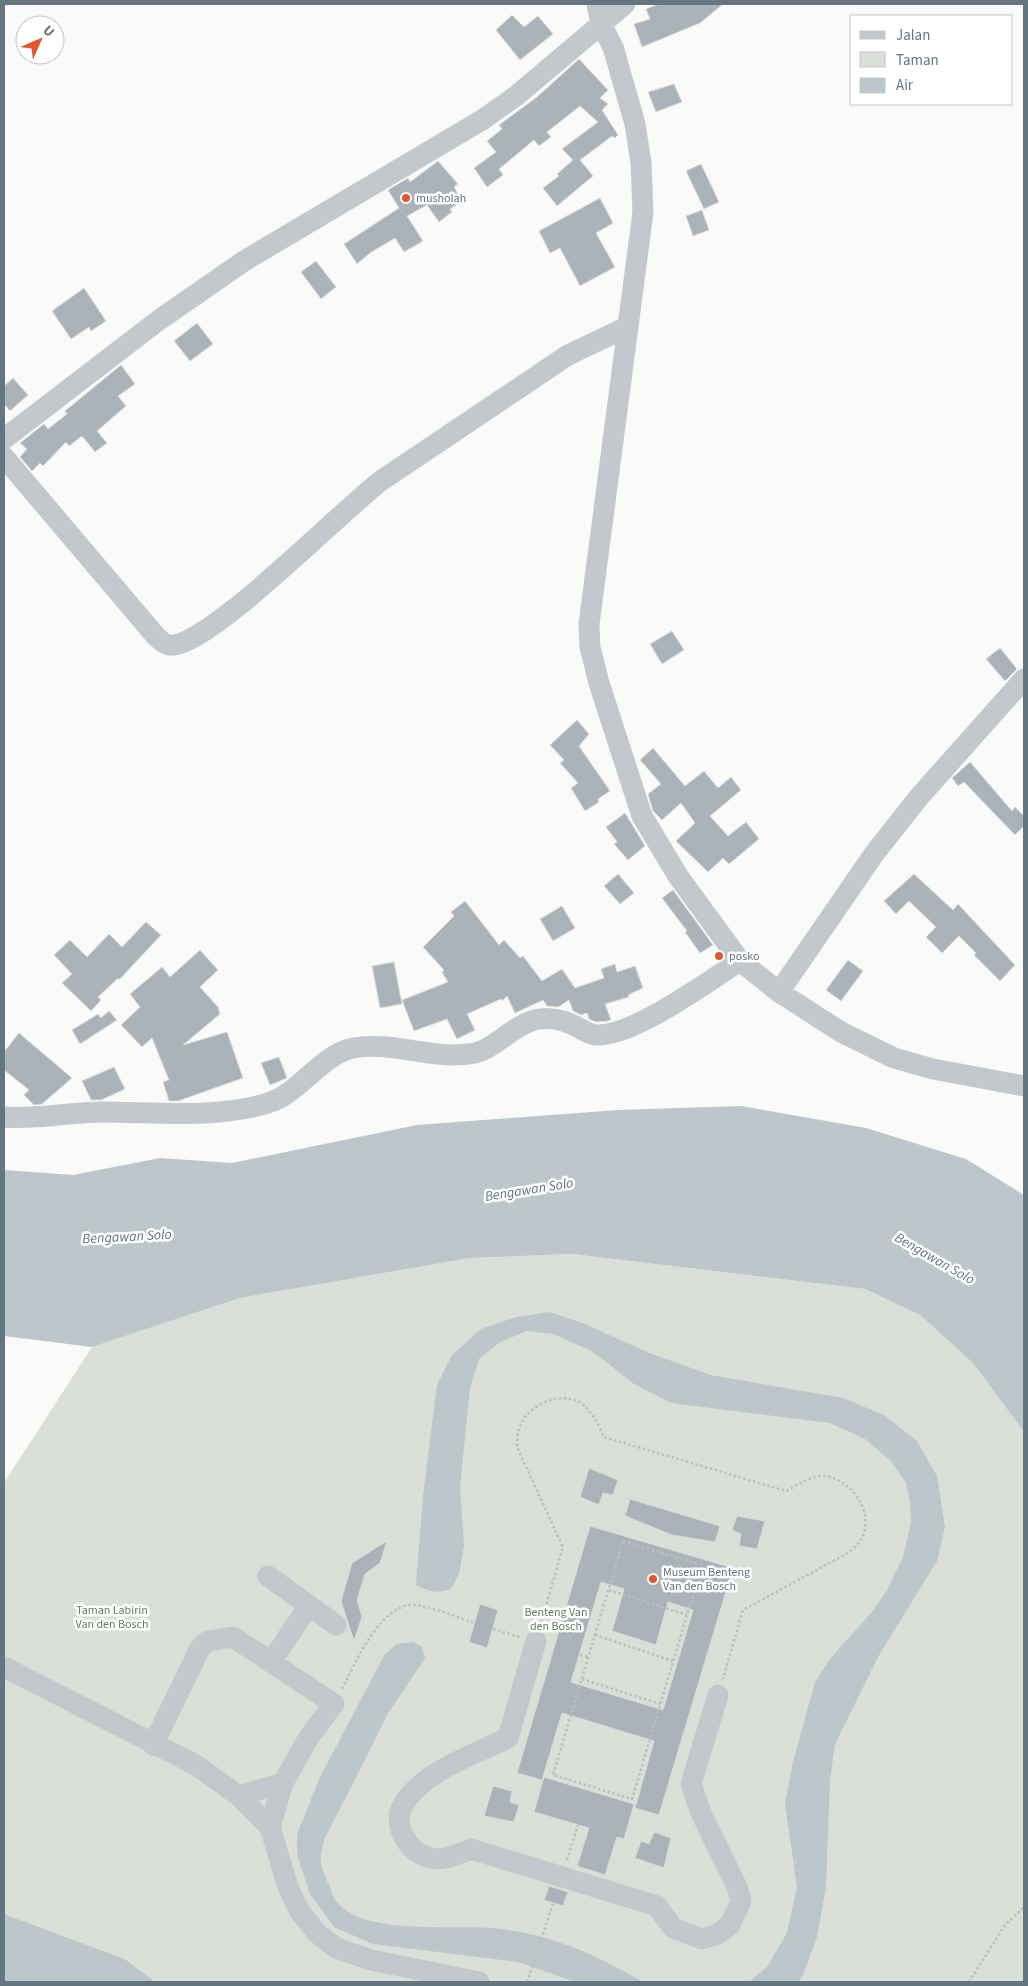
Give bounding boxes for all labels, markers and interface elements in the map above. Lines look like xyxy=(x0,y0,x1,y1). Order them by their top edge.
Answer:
north arrow xyxy=(15,15,65,65)
legend xyxy=(850,15,1013,105)
text: U xyxy=(38,21,59,42)
text: Jalan xyxy=(896,25,930,46)
text: Taman xyxy=(896,50,939,71)
text: Air xyxy=(896,75,914,96)
place label: musholah xyxy=(416,190,466,207)
marker: musholah xyxy=(400,192,412,204)
place label: posko xyxy=(729,948,759,965)
marker: posko xyxy=(713,950,725,962)
water label: Bengawan Solo xyxy=(483,1173,575,1207)
water label: Bengawan Solo xyxy=(82,1225,172,1249)
water label: Bengawan Solo xyxy=(891,1228,978,1290)
place label: Museum Benteng Van den Bosch xyxy=(663,1564,750,1595)
marker: Museum Benteng Van den Bosch xyxy=(647,1573,659,1585)
park label: Taman Labirin Van den Bosch xyxy=(75,1602,149,1633)
park label: Benteng Van den Bosch xyxy=(525,1604,587,1635)

